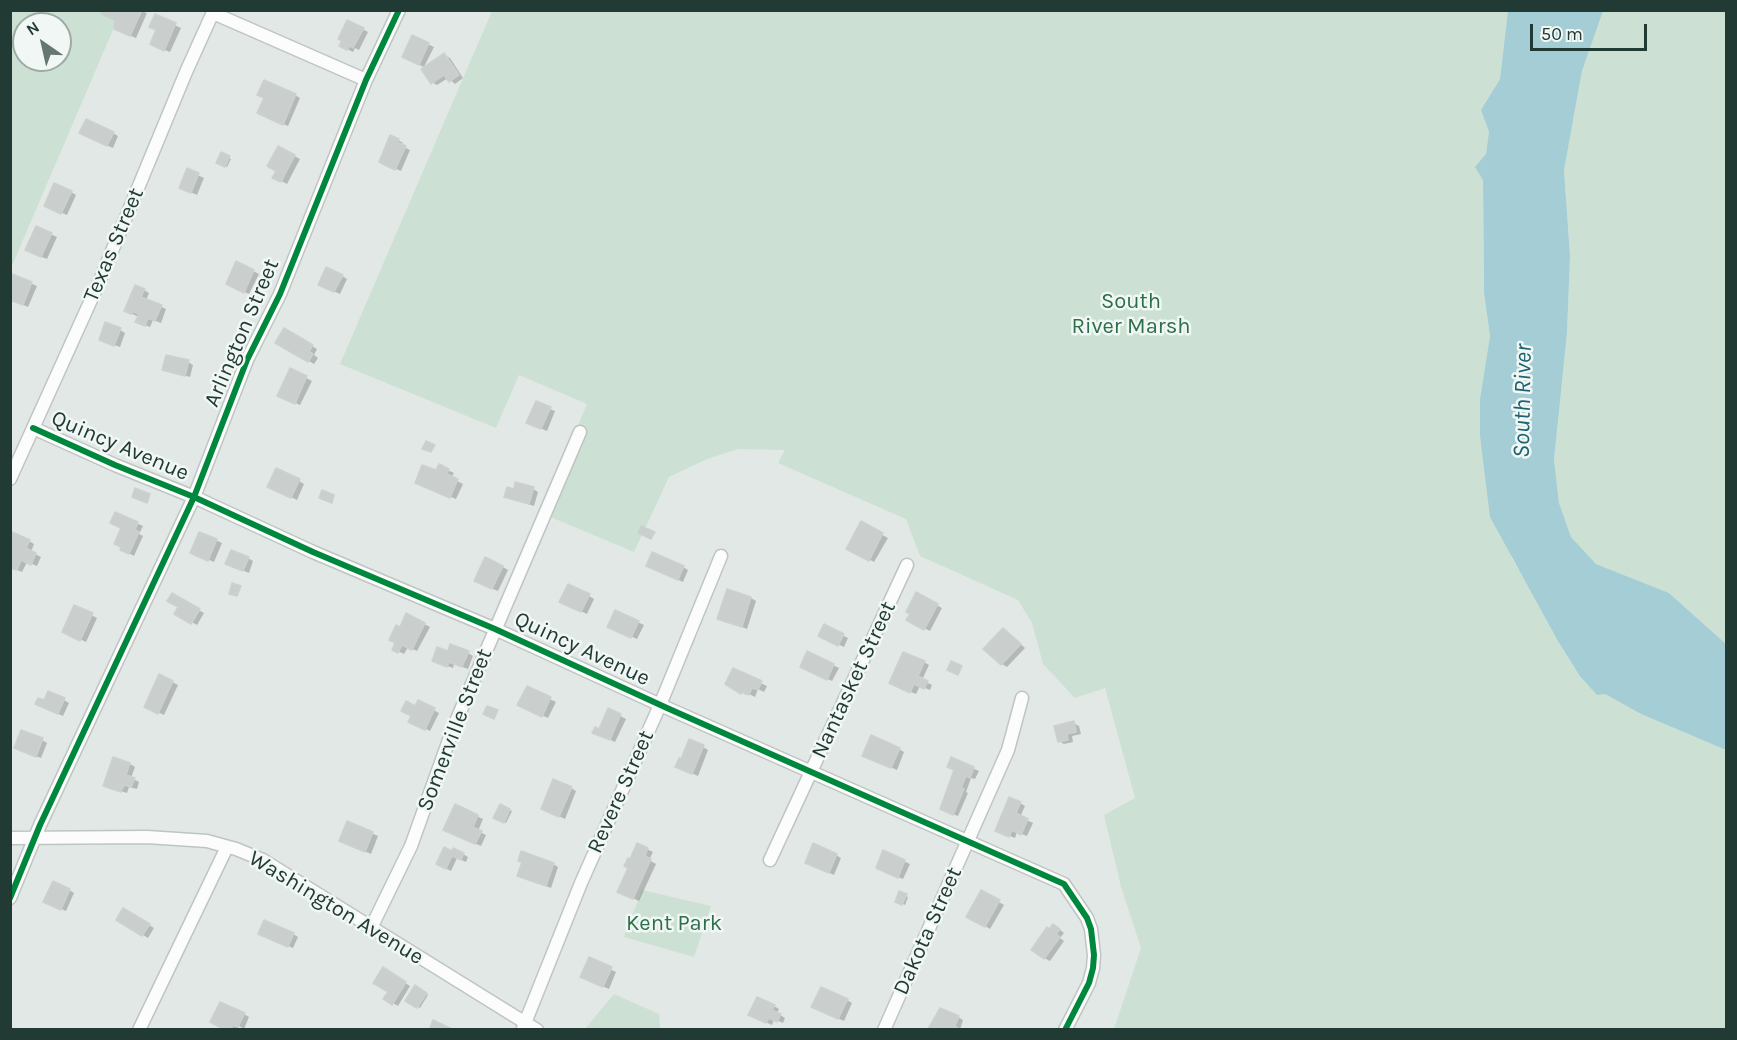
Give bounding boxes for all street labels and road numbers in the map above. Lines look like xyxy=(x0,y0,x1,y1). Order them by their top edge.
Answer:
street label: Texas Street xyxy=(78,184,150,306)
street label: Arlington Street xyxy=(199,255,285,411)
street label: Quincy Avenue xyxy=(47,405,193,487)
street label: Nantasket Street xyxy=(806,597,902,763)
street label: Quincy Avenue xyxy=(510,606,654,692)
street label: Somerville Street xyxy=(412,645,498,815)
street label: Revere Street xyxy=(582,726,660,858)
street label: Washington Avenue xyxy=(244,845,428,971)
street label: Dakota Street xyxy=(888,863,968,999)

